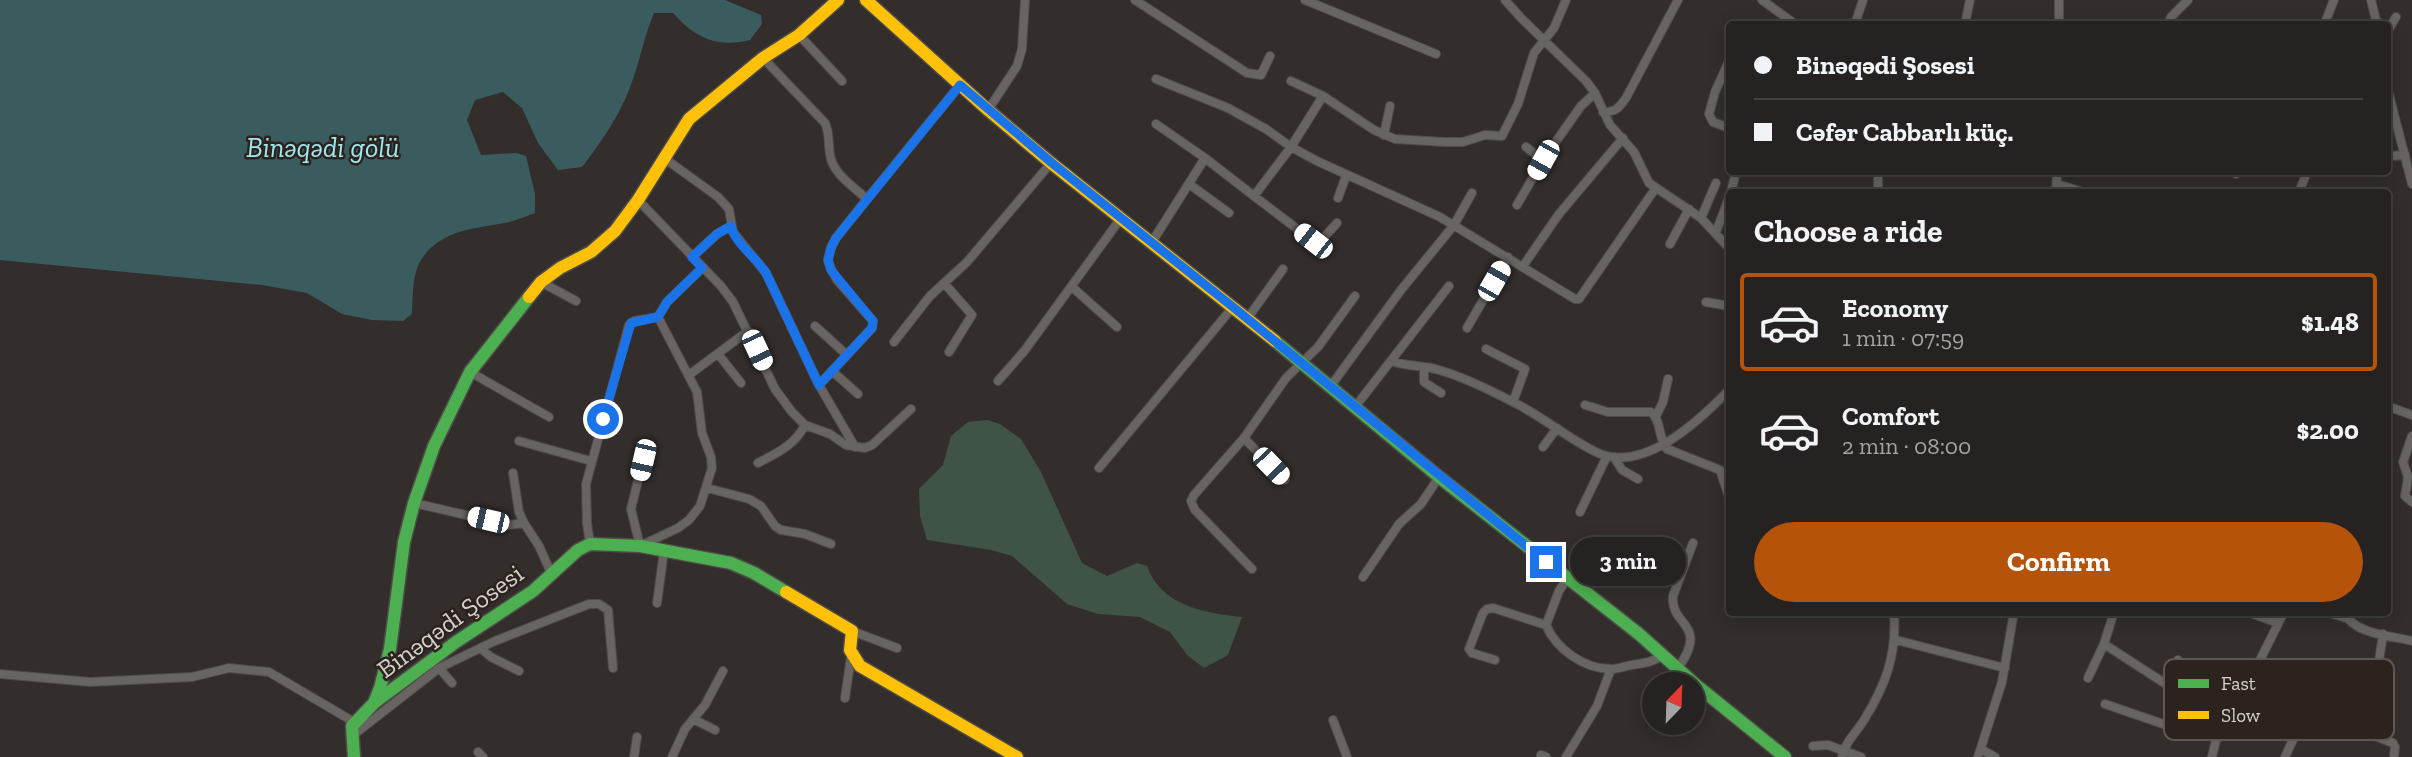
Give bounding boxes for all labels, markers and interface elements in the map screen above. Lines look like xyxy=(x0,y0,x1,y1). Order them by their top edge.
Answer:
text: Binəqədi Şosesi xyxy=(1796,49,1975,81)
text: Cəfər Cabbarlı küç. xyxy=(1796,116,2013,148)
water label: Binəqədi gölü xyxy=(246,131,400,164)
car xyxy=(1524,137,1563,183)
text: Choose a ride xyxy=(1754,212,1942,250)
car xyxy=(1290,220,1337,262)
car xyxy=(1475,258,1514,304)
icon: car xyxy=(1758,291,1821,354)
text: Economy xyxy=(1842,292,1948,324)
text: $1.48 xyxy=(2301,306,2359,338)
text: 1 min · 07:59 xyxy=(1842,324,1964,352)
car xyxy=(739,327,776,373)
icon: car xyxy=(1758,399,1821,462)
text: Comfort xyxy=(1842,400,1939,432)
route start xyxy=(587,403,619,435)
text: $2.00 xyxy=(2296,414,2359,446)
text: 2 min · 08:00 xyxy=(1842,432,1971,460)
car xyxy=(629,437,658,483)
car xyxy=(1249,444,1294,488)
car xyxy=(466,505,511,535)
button: Confirm xyxy=(1754,522,2363,602)
callout: 3 min xyxy=(1570,538,1686,586)
route end xyxy=(1530,546,1562,578)
text: 3 min xyxy=(1599,547,1657,575)
street label: Binəqədi Şosesi xyxy=(371,557,529,685)
legend xyxy=(2164,659,2394,740)
north arrow xyxy=(1642,672,1704,735)
map controls xyxy=(1642,672,1705,735)
text: Fast xyxy=(2221,672,2256,695)
text: Slow xyxy=(2221,704,2261,727)

